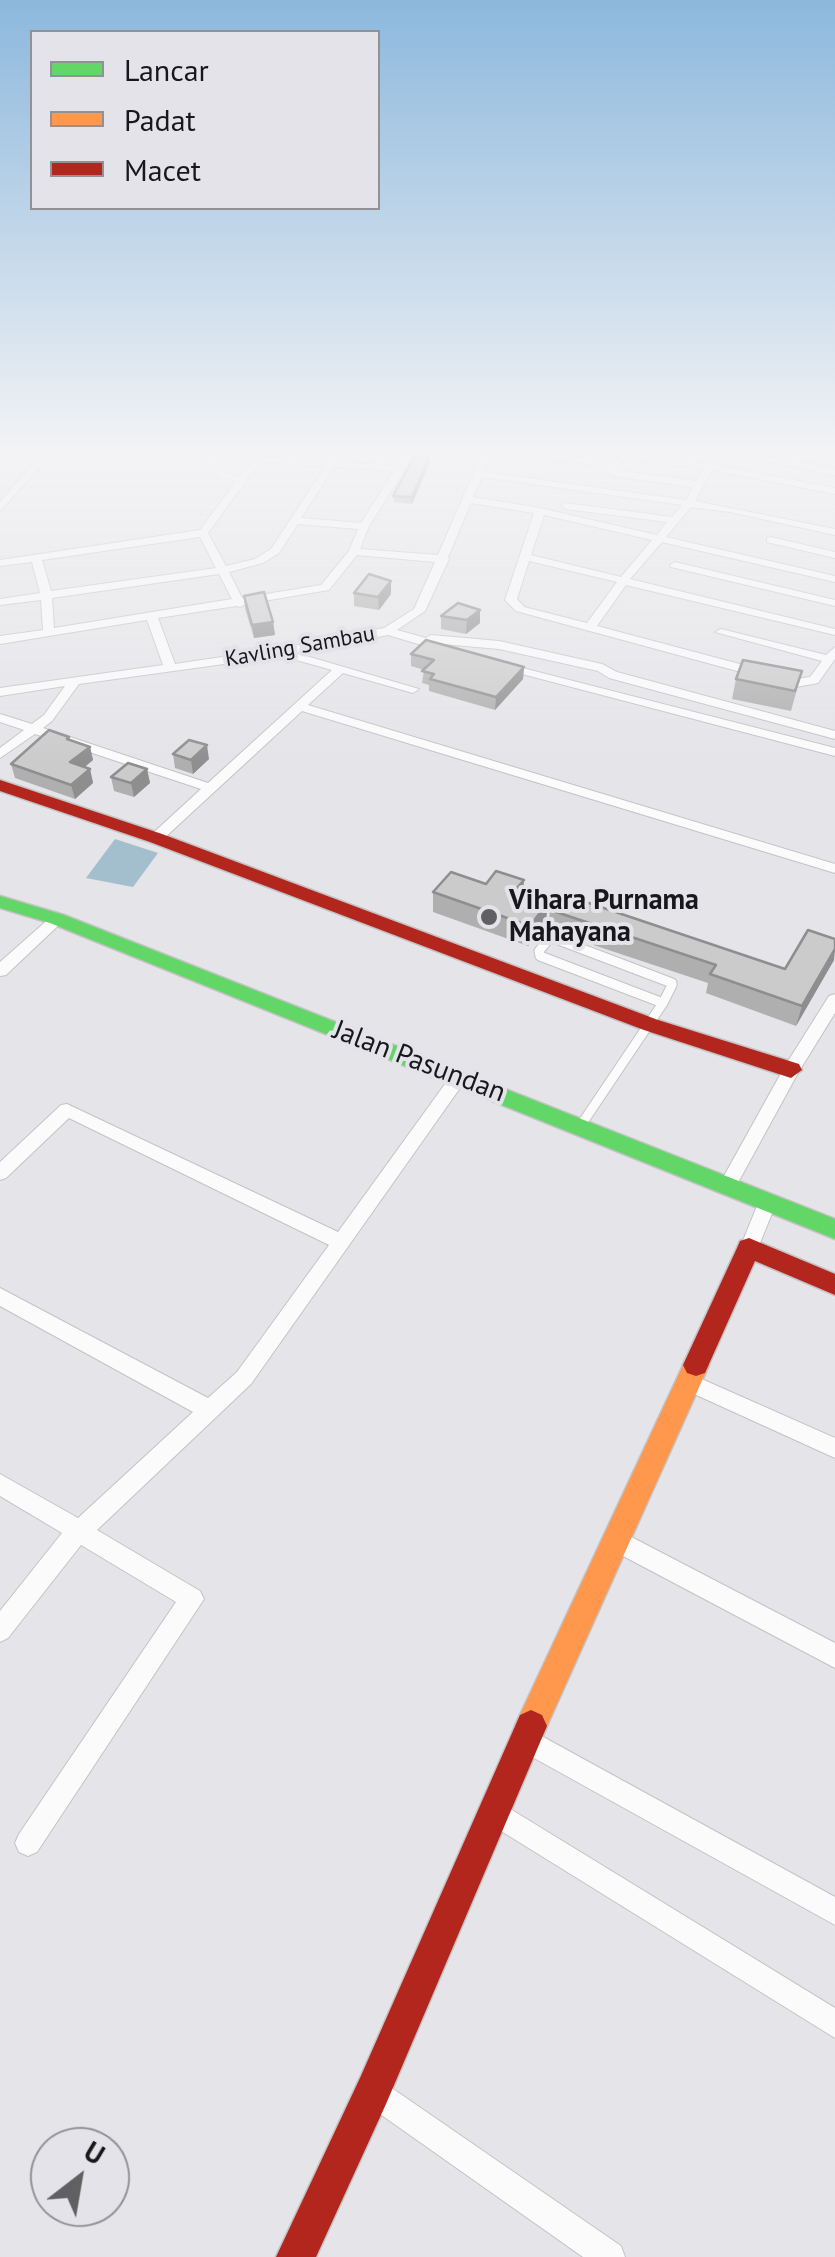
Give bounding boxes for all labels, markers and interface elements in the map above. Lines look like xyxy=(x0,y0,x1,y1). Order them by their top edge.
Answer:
legend xyxy=(30,30,380,210)
text: Lancar xyxy=(124,50,209,89)
text: Padat xyxy=(124,100,196,139)
text: Macet xyxy=(124,150,201,189)
street label: Kavling Sambau xyxy=(223,621,377,673)
place label: Vihara Purnama Mahayana xyxy=(509,884,699,950)
marker: Vihara Purnama Mahayana xyxy=(478,906,500,928)
street label: Jalan Pasundan xyxy=(328,1014,510,1110)
north arrow xyxy=(30,2127,130,2227)
text: U xyxy=(78,2132,112,2173)

